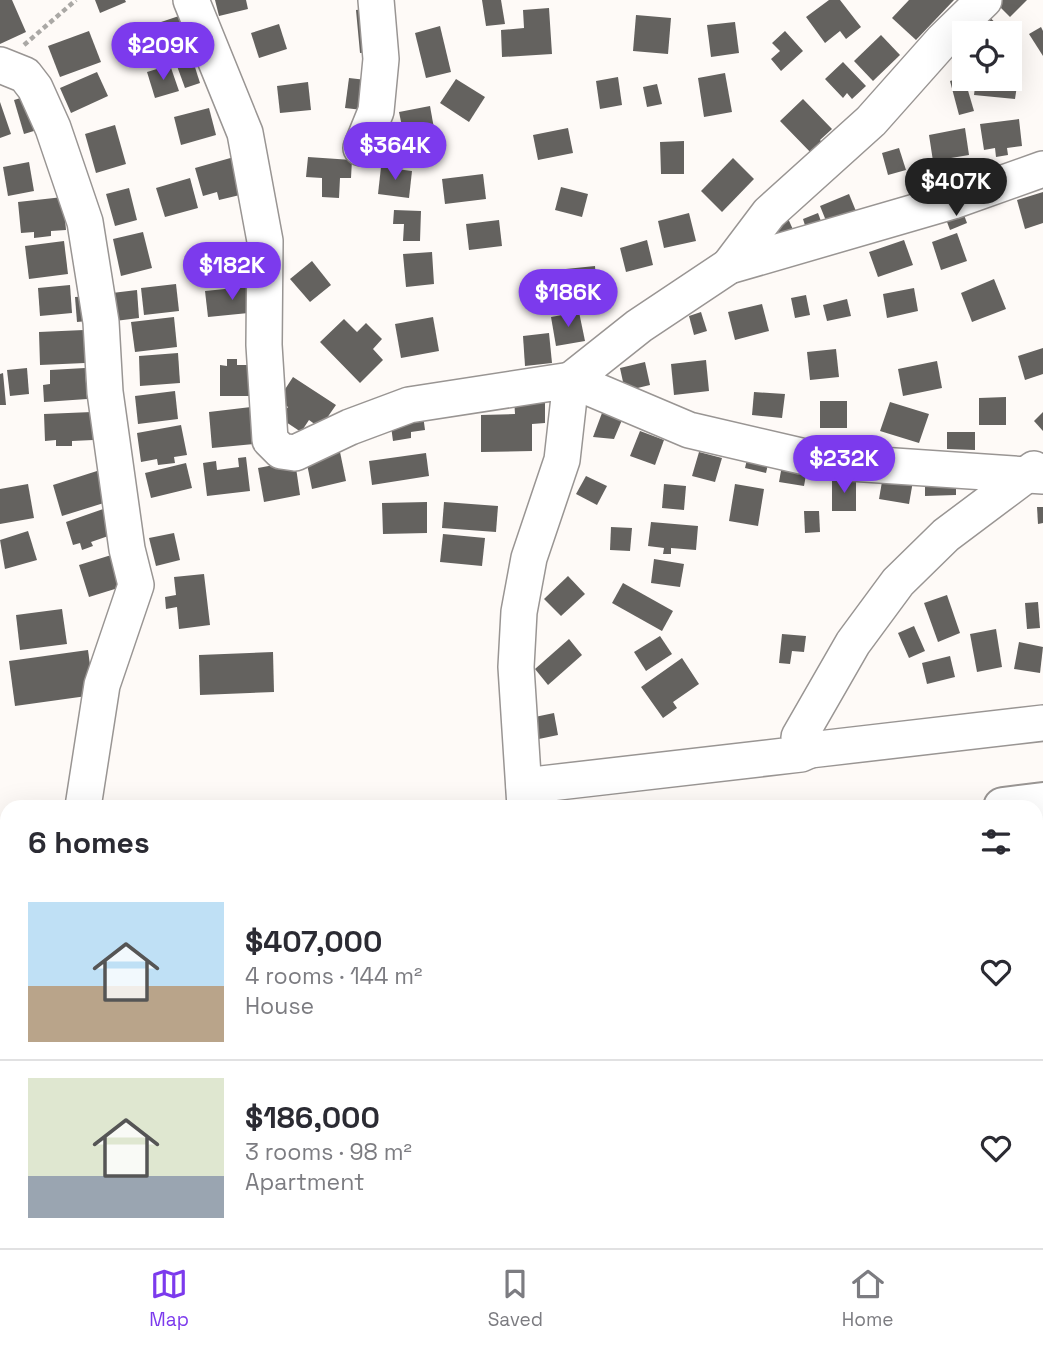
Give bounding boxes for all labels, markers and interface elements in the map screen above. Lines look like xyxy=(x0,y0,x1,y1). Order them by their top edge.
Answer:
map controls xyxy=(952,21,1022,91)
button: locate xyxy=(952,21,1022,91)
pin: $209K xyxy=(114,22,212,82)
text: $209K xyxy=(127,30,199,60)
pin: $364K xyxy=(346,122,444,182)
text: $364K xyxy=(359,130,431,160)
pin: $407K xyxy=(907,158,1005,218)
text: $407K xyxy=(921,166,991,196)
pin: $182K xyxy=(183,243,281,302)
text: $182K xyxy=(199,250,265,280)
pin: $186K xyxy=(519,270,617,329)
text: $186K xyxy=(535,277,601,307)
pin: $232K xyxy=(795,435,893,495)
text: $232K xyxy=(809,443,879,473)
text: 6 homes xyxy=(28,823,150,862)
icon: filters xyxy=(977,823,1015,861)
text: $407,000 xyxy=(245,922,382,961)
icon: home xyxy=(84,930,168,1014)
icon: heart xyxy=(977,953,1015,991)
text: 4 rooms · 144 m² xyxy=(245,961,422,991)
text: House xyxy=(245,991,314,1021)
text: $186,000 xyxy=(245,1098,380,1137)
icon: home xyxy=(84,1106,168,1190)
icon: heart xyxy=(977,1129,1015,1167)
text: 3 rooms · 98 m² xyxy=(245,1137,412,1167)
text: Apartment xyxy=(245,1167,365,1197)
tab: Map xyxy=(149,1265,189,1332)
tab: Saved xyxy=(488,1265,543,1332)
tab: Home xyxy=(842,1265,894,1332)

